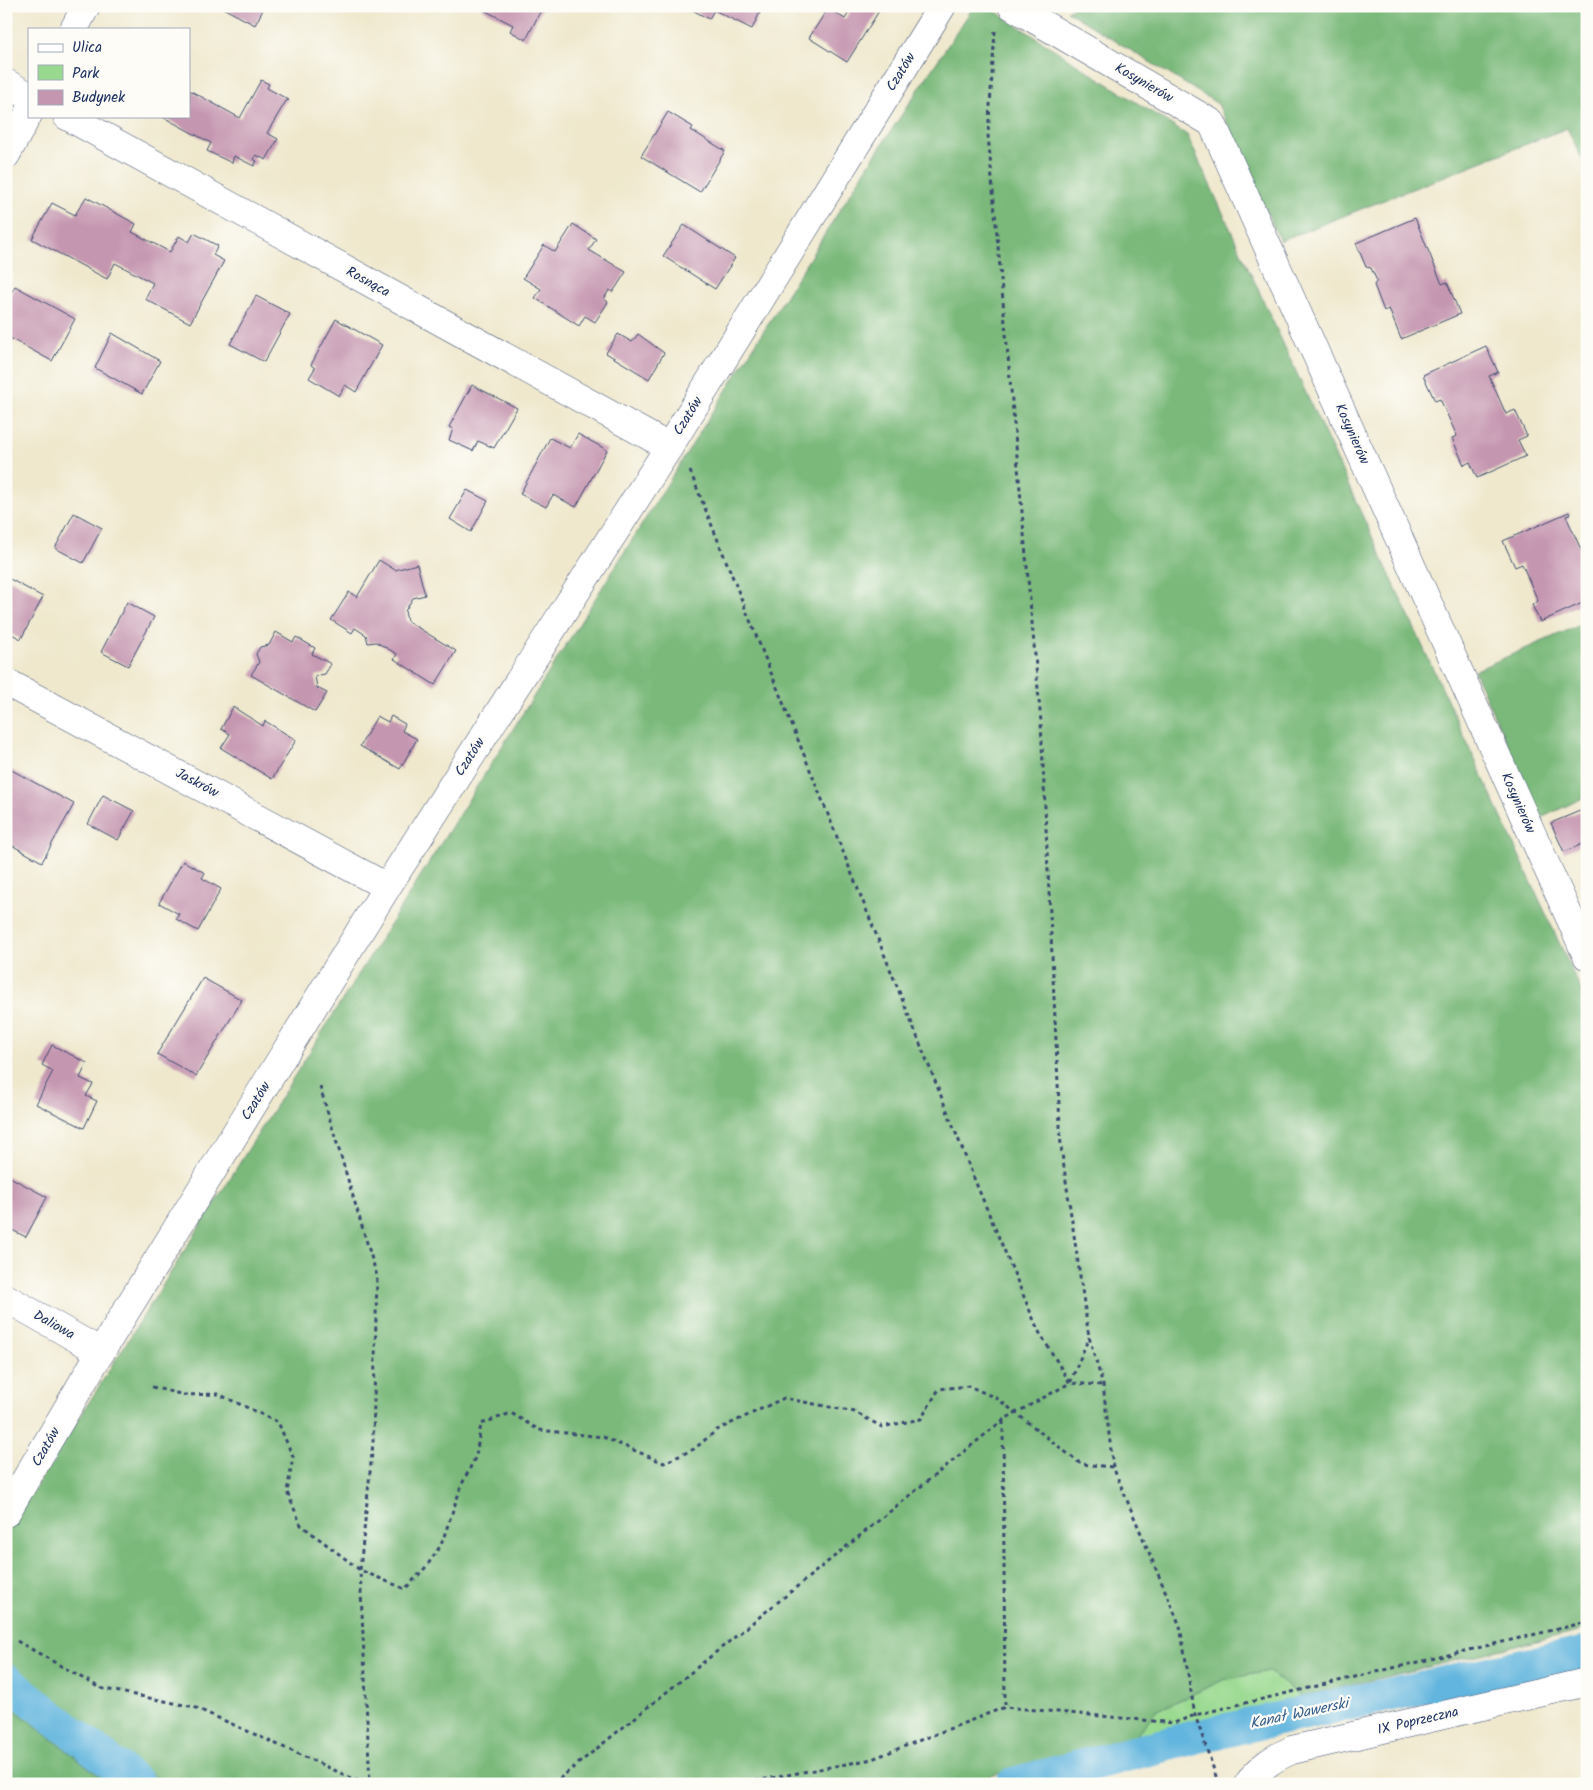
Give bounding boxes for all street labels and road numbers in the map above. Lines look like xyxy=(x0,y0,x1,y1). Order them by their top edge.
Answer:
street label: Czatów xyxy=(880,48,922,96)
street label: Kosynierów xyxy=(1111,57,1178,109)
street label: Rosnąca xyxy=(342,261,394,303)
street label: Czatów xyxy=(667,392,709,440)
street label: Kosynierów xyxy=(1329,400,1375,469)
street label: Czatów xyxy=(449,733,491,781)
street label: Jaskrów xyxy=(172,762,223,804)
street label: Kosynierów xyxy=(1495,769,1541,838)
street label: Czatów xyxy=(235,1077,277,1125)
street label: Daliowa xyxy=(29,1305,79,1345)
street label: Czatów xyxy=(26,1423,66,1471)
street label: IX Poprzeczna xyxy=(1375,1701,1461,1741)

